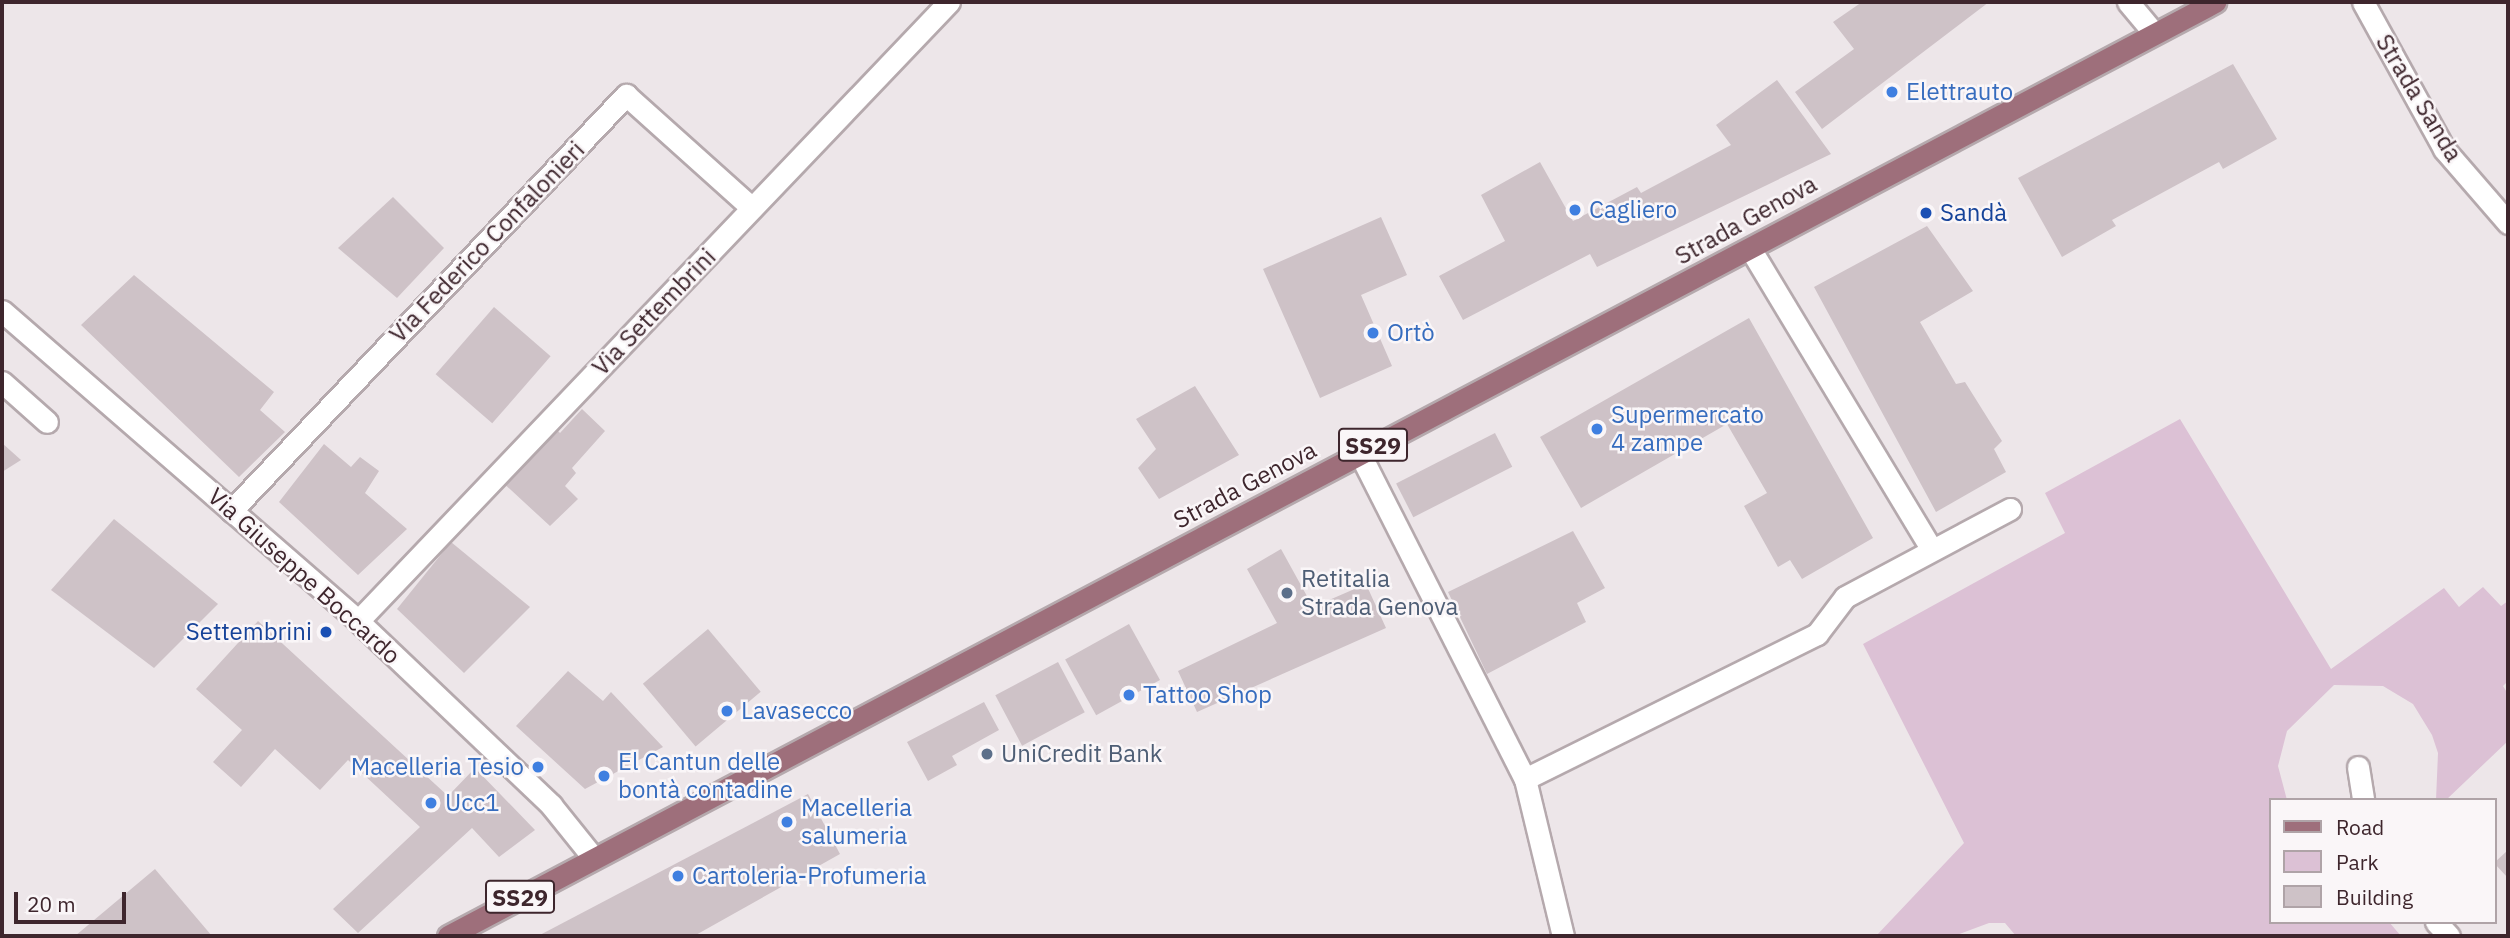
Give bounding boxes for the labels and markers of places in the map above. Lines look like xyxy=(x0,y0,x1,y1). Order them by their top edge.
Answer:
place label: Elettrauto xyxy=(1906,78,2013,106)
marker: Elettrauto xyxy=(1884,84,1900,100)
place label: Cagliero xyxy=(1589,196,1677,224)
place label: Sandà xyxy=(1940,199,2007,227)
marker: Cagliero xyxy=(1567,202,1583,218)
marker: Sandà xyxy=(1918,205,1934,221)
place label: Ortò xyxy=(1387,319,1435,347)
marker: Ortò xyxy=(1365,325,1381,341)
place label: Supermercato 4 zampe xyxy=(1611,401,1764,457)
marker: Supermercato 4 zampe xyxy=(1589,421,1605,437)
place label: Retitalia Strada Genova xyxy=(1301,565,1458,621)
marker: Retitalia Strada Genova xyxy=(1279,585,1295,601)
place label: Settembrini xyxy=(186,618,312,646)
marker: Settembrini xyxy=(318,624,334,640)
place label: Tattoo Shop xyxy=(1143,681,1272,709)
marker: Tattoo Shop xyxy=(1121,687,1137,703)
place label: Lavasecco xyxy=(741,697,852,725)
marker: Lavasecco xyxy=(719,703,735,719)
place label: UniCredit Bank xyxy=(1001,740,1162,768)
marker: UniCredit Bank xyxy=(979,746,995,762)
place label: El Cantun delle bontà contadine xyxy=(618,748,793,804)
place label: Macelleria Tesio xyxy=(351,753,524,781)
marker: Macelleria Tesio xyxy=(530,759,546,775)
marker: El Cantun delle bontà contadine xyxy=(596,768,612,784)
place label: Ucc1 xyxy=(445,789,500,817)
place label: Macelleria salumeria xyxy=(801,794,912,850)
marker: Ucc1 xyxy=(423,795,439,811)
marker: Macelleria salumeria xyxy=(779,814,795,830)
place label: Cartoleria-Profumeria xyxy=(692,862,927,890)
marker: Cartoleria-Profumeria xyxy=(670,868,686,884)

